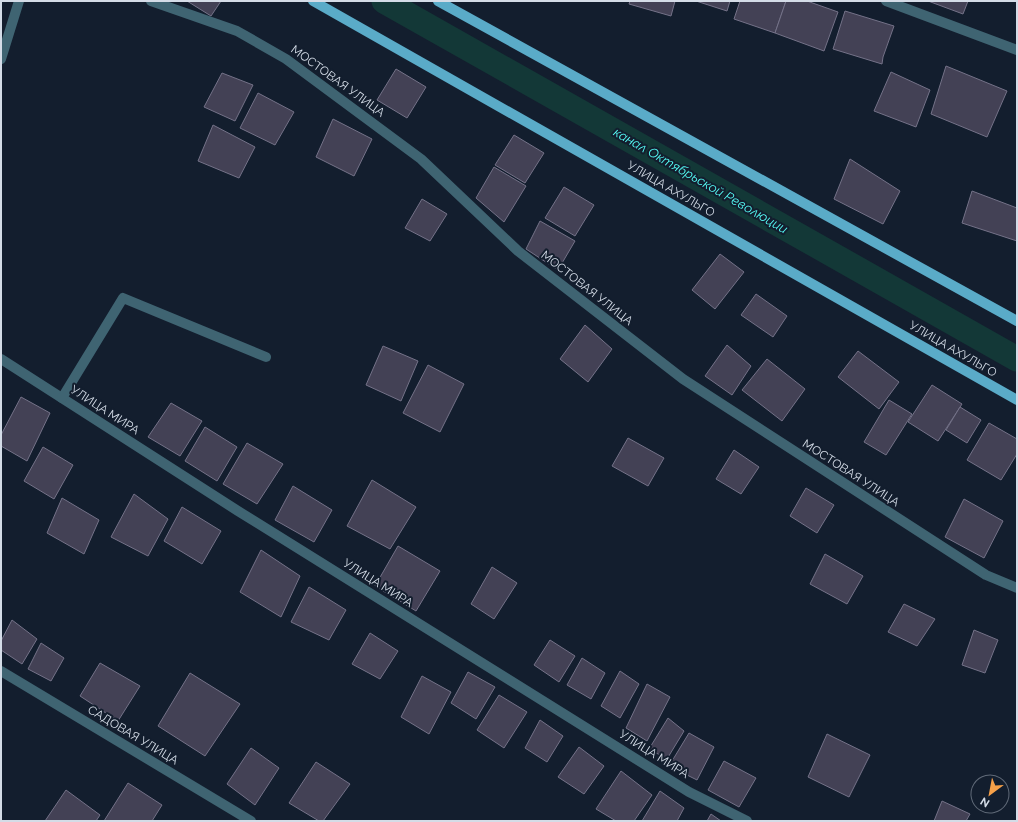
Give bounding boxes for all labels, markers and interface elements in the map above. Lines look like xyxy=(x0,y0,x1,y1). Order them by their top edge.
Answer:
street label: МОСТОВАЯ УЛИЦА xyxy=(288,42,388,120)
water label: канал Октябрьской Революции xyxy=(611,124,790,237)
street label: УЛИЦА АХУЛЬГО xyxy=(625,158,717,220)
street label: МОСТОВАЯ УЛИЦА xyxy=(538,248,636,328)
street label: УЛИЦА АХУЛЬГО xyxy=(907,318,999,380)
street label: УЛИЦА МИРА xyxy=(68,382,142,438)
street label: МОСТОВАЯ УЛИЦА xyxy=(800,436,902,510)
street label: УЛИЦА МИРА xyxy=(341,556,415,610)
street label: САДОВАЯ УЛИЦА xyxy=(85,702,181,768)
street label: УЛИЦА МИРА xyxy=(617,727,691,781)
north arrow xyxy=(970,774,1010,814)
text: N xyxy=(978,794,992,810)

